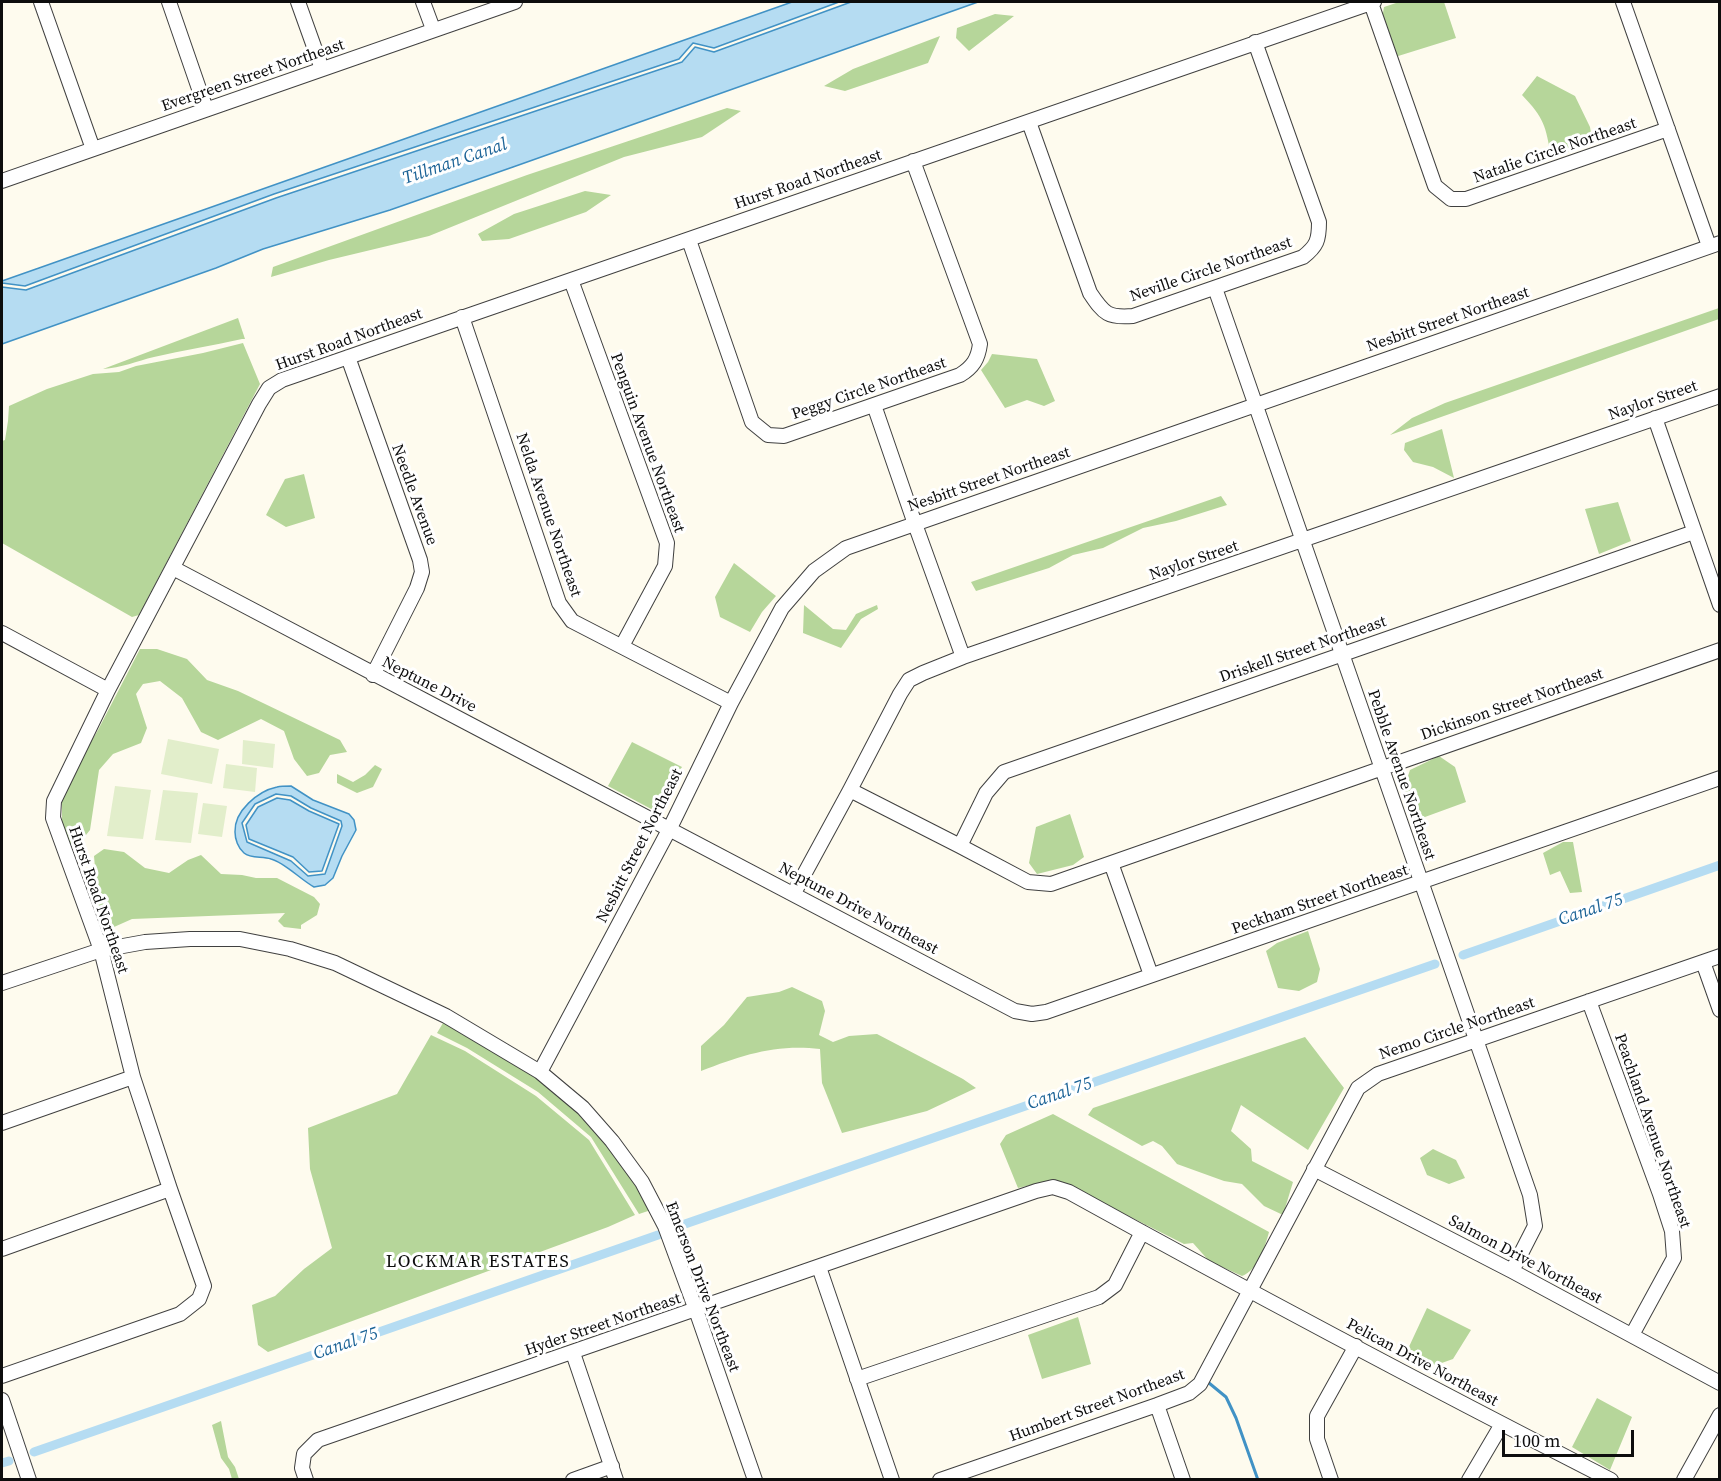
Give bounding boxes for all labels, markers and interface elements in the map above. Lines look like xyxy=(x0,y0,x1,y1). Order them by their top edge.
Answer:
street label: Evergreen Street Northeast xyxy=(159,36,347,116)
street label: Natalie Circle Northeast xyxy=(1471,114,1639,188)
water label: Tillman Canal xyxy=(400,134,510,190)
street label: Hurst Road Northeast xyxy=(732,146,884,214)
street label: Neville Circle Northeast xyxy=(1127,233,1295,307)
street label: Nesbitt Street Northeast xyxy=(1364,283,1532,357)
street label: Hurst Road Northeast xyxy=(273,305,425,375)
street label: Penguin Avenue Northeast xyxy=(606,351,688,535)
street label: Peggy Circle Northeast xyxy=(789,354,949,424)
street label: Naylor Street xyxy=(1606,377,1700,425)
street label: Nelda Avenue Northeast xyxy=(511,431,585,599)
street label: Needle Avenue xyxy=(387,442,441,548)
street label: Nesbitt Street Northeast xyxy=(905,443,1073,517)
street label: Naylor Street xyxy=(1147,537,1241,585)
street label: Driskell Street Northeast xyxy=(1217,612,1389,688)
street label: Neptune Drive xyxy=(379,653,479,717)
street label: Dickinson Street Northeast xyxy=(1418,665,1606,745)
street label: Pebble Avenue Northeast xyxy=(1363,687,1439,863)
street label: Nesbitt Street Northeast xyxy=(593,766,687,926)
street label: Hurst Road Northeast xyxy=(64,824,132,976)
street label: Neptune Drive Northeast xyxy=(775,859,941,959)
street label: Peckham Street Northeast xyxy=(1229,861,1411,939)
water label: Canal 75 xyxy=(1556,889,1626,931)
street label: Nemo Circle Northeast xyxy=(1377,993,1537,1065)
street label: Peachland Avenue Northeast xyxy=(1610,1031,1694,1231)
water label: Canal 75 xyxy=(1025,1073,1095,1115)
street label: Emerson Drive Northeast xyxy=(661,1199,743,1375)
street label: Salmon Drive Northeast xyxy=(1445,1211,1605,1309)
district label: LOCKMAR ESTATES xyxy=(386,1251,570,1273)
street label: Hyder Street Northeast xyxy=(523,1289,683,1361)
street label: Pelican Drive Northeast xyxy=(1343,1315,1501,1411)
water label: Canal 75 xyxy=(311,1323,381,1365)
street label: Humbert Street Northeast xyxy=(1007,1365,1187,1447)
scale bar xyxy=(1505,1418,1637,1456)
text: 100 m xyxy=(1513,1428,1560,1453)

